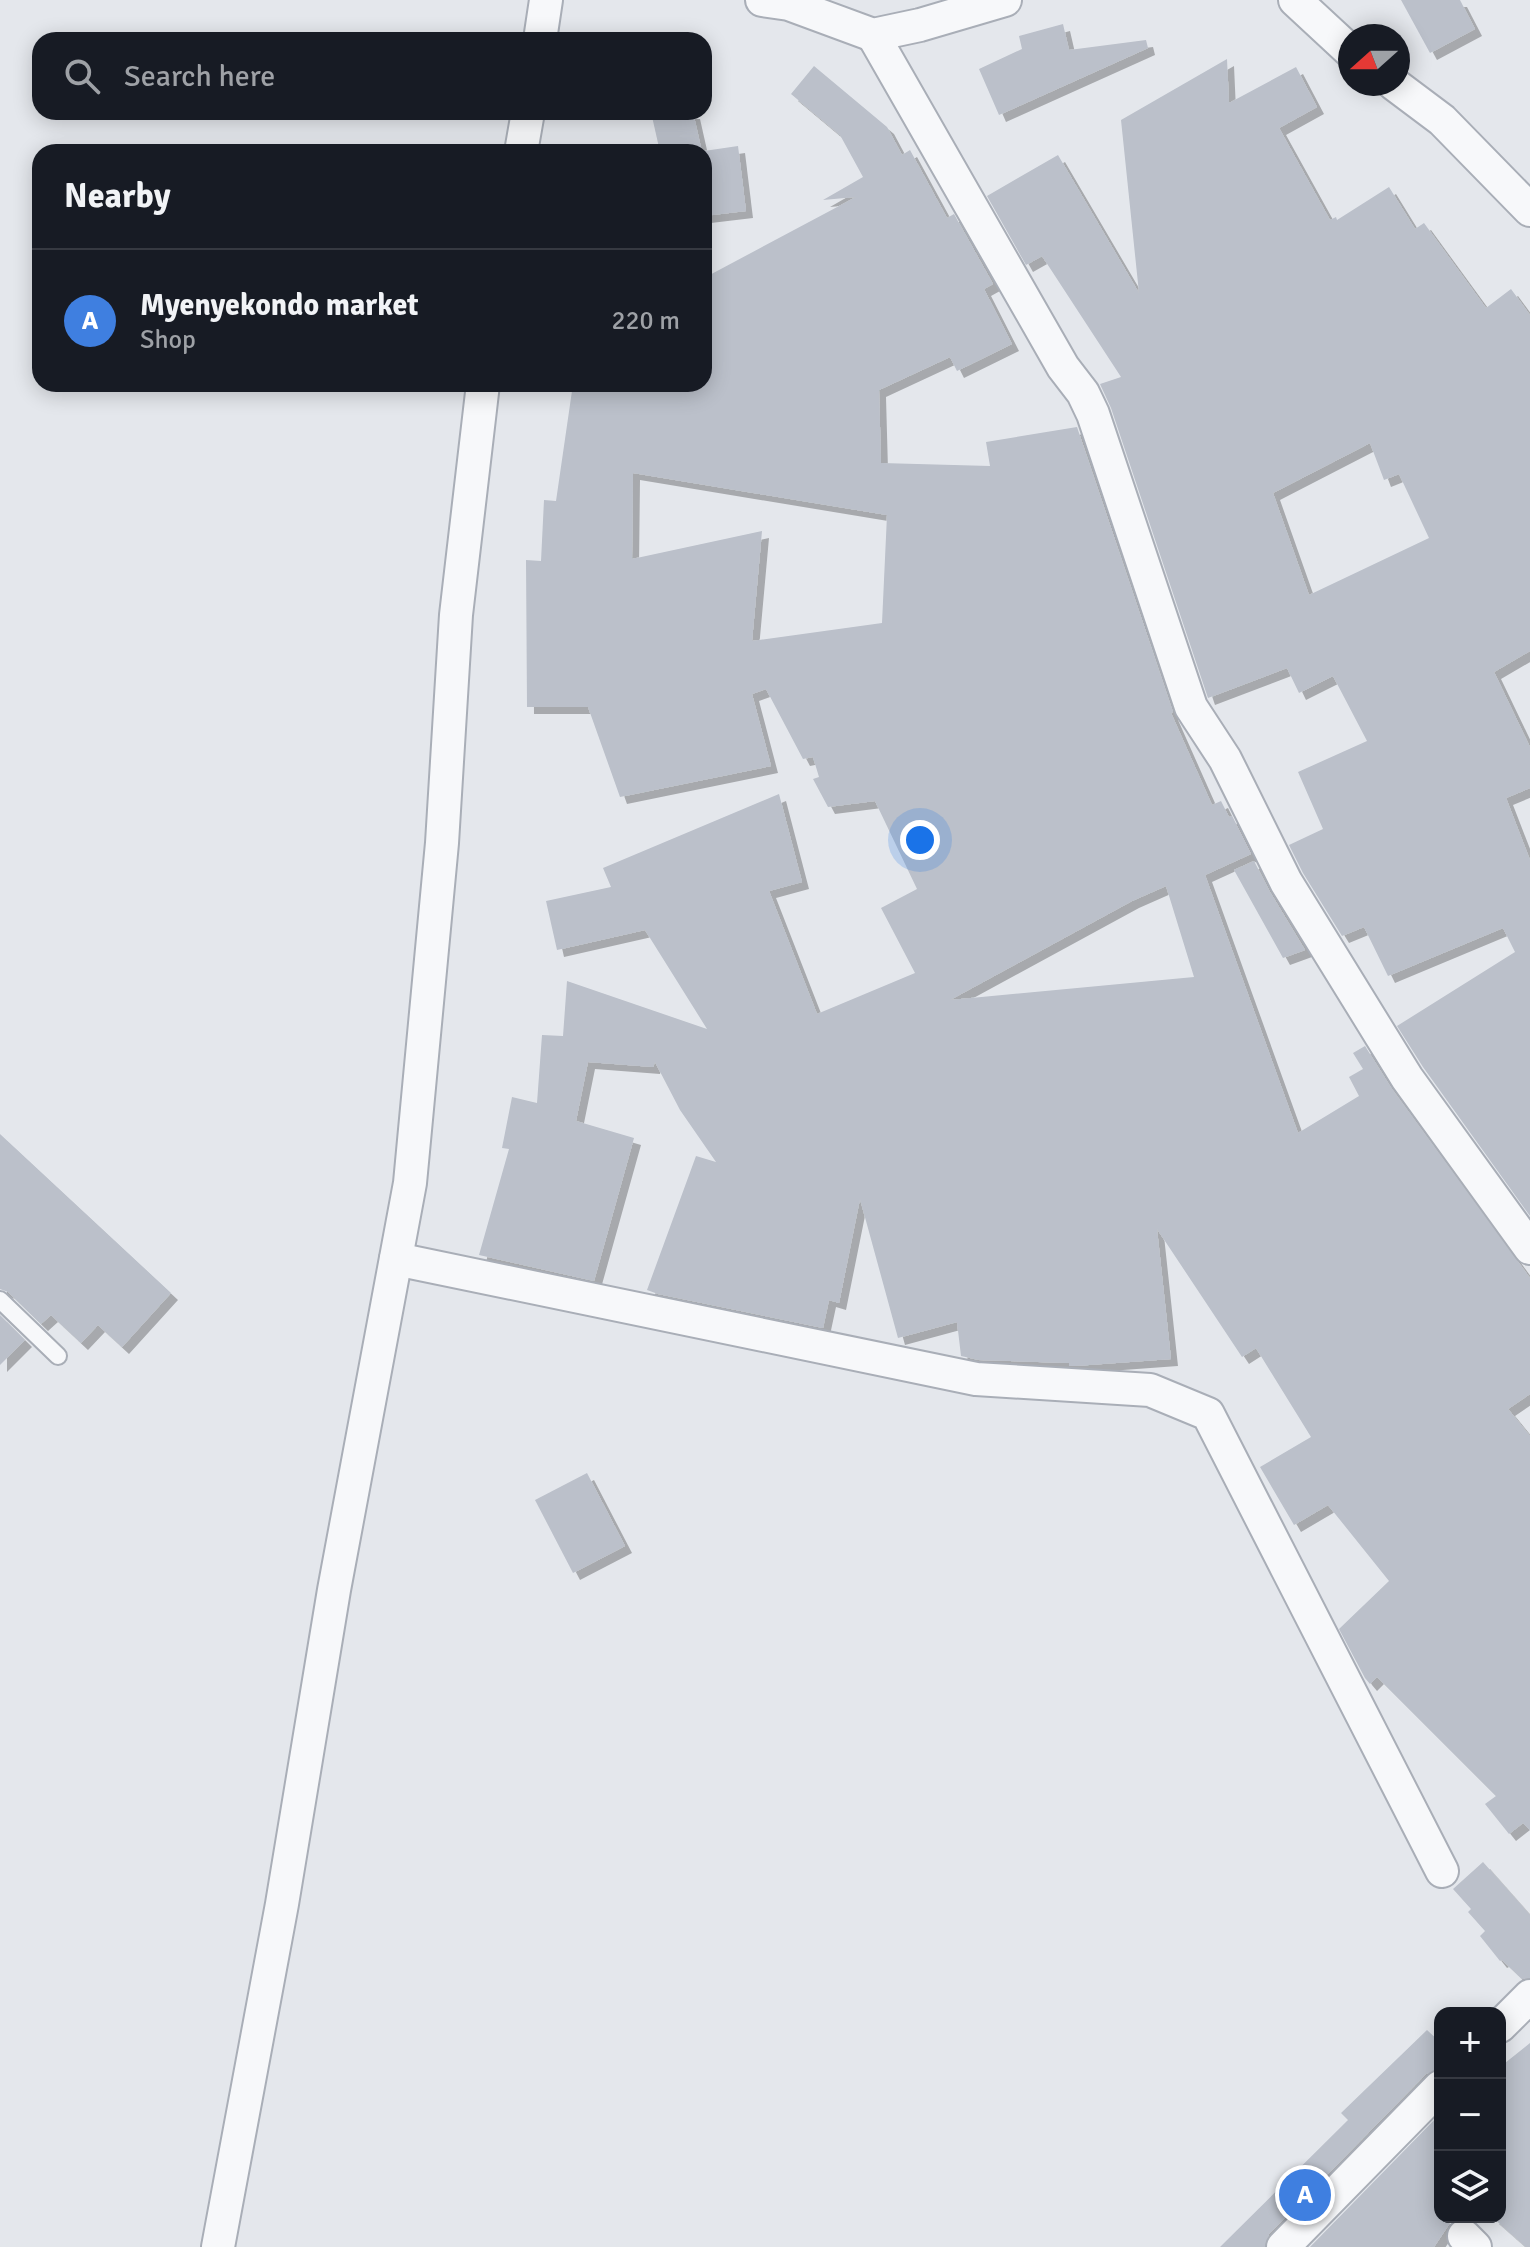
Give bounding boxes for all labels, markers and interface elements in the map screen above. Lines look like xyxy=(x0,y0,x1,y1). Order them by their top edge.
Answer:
north arrow xyxy=(1338,24,1410,96)
search box xyxy=(32,32,712,120)
icon: search xyxy=(60,54,104,98)
text: Search here xyxy=(124,58,275,95)
text: Nearby xyxy=(64,175,171,217)
text: Myenyekondo market xyxy=(140,287,419,324)
text: A xyxy=(82,305,98,337)
text: 220 m xyxy=(611,305,680,337)
text: Shop xyxy=(140,324,196,356)
your location xyxy=(900,820,940,860)
map controls xyxy=(1434,2007,1506,2223)
button: + xyxy=(1434,2007,1506,2079)
button: − xyxy=(1434,2079,1506,2151)
button: layers xyxy=(1434,2151,1506,2223)
pin: A xyxy=(1279,2165,1331,2225)

